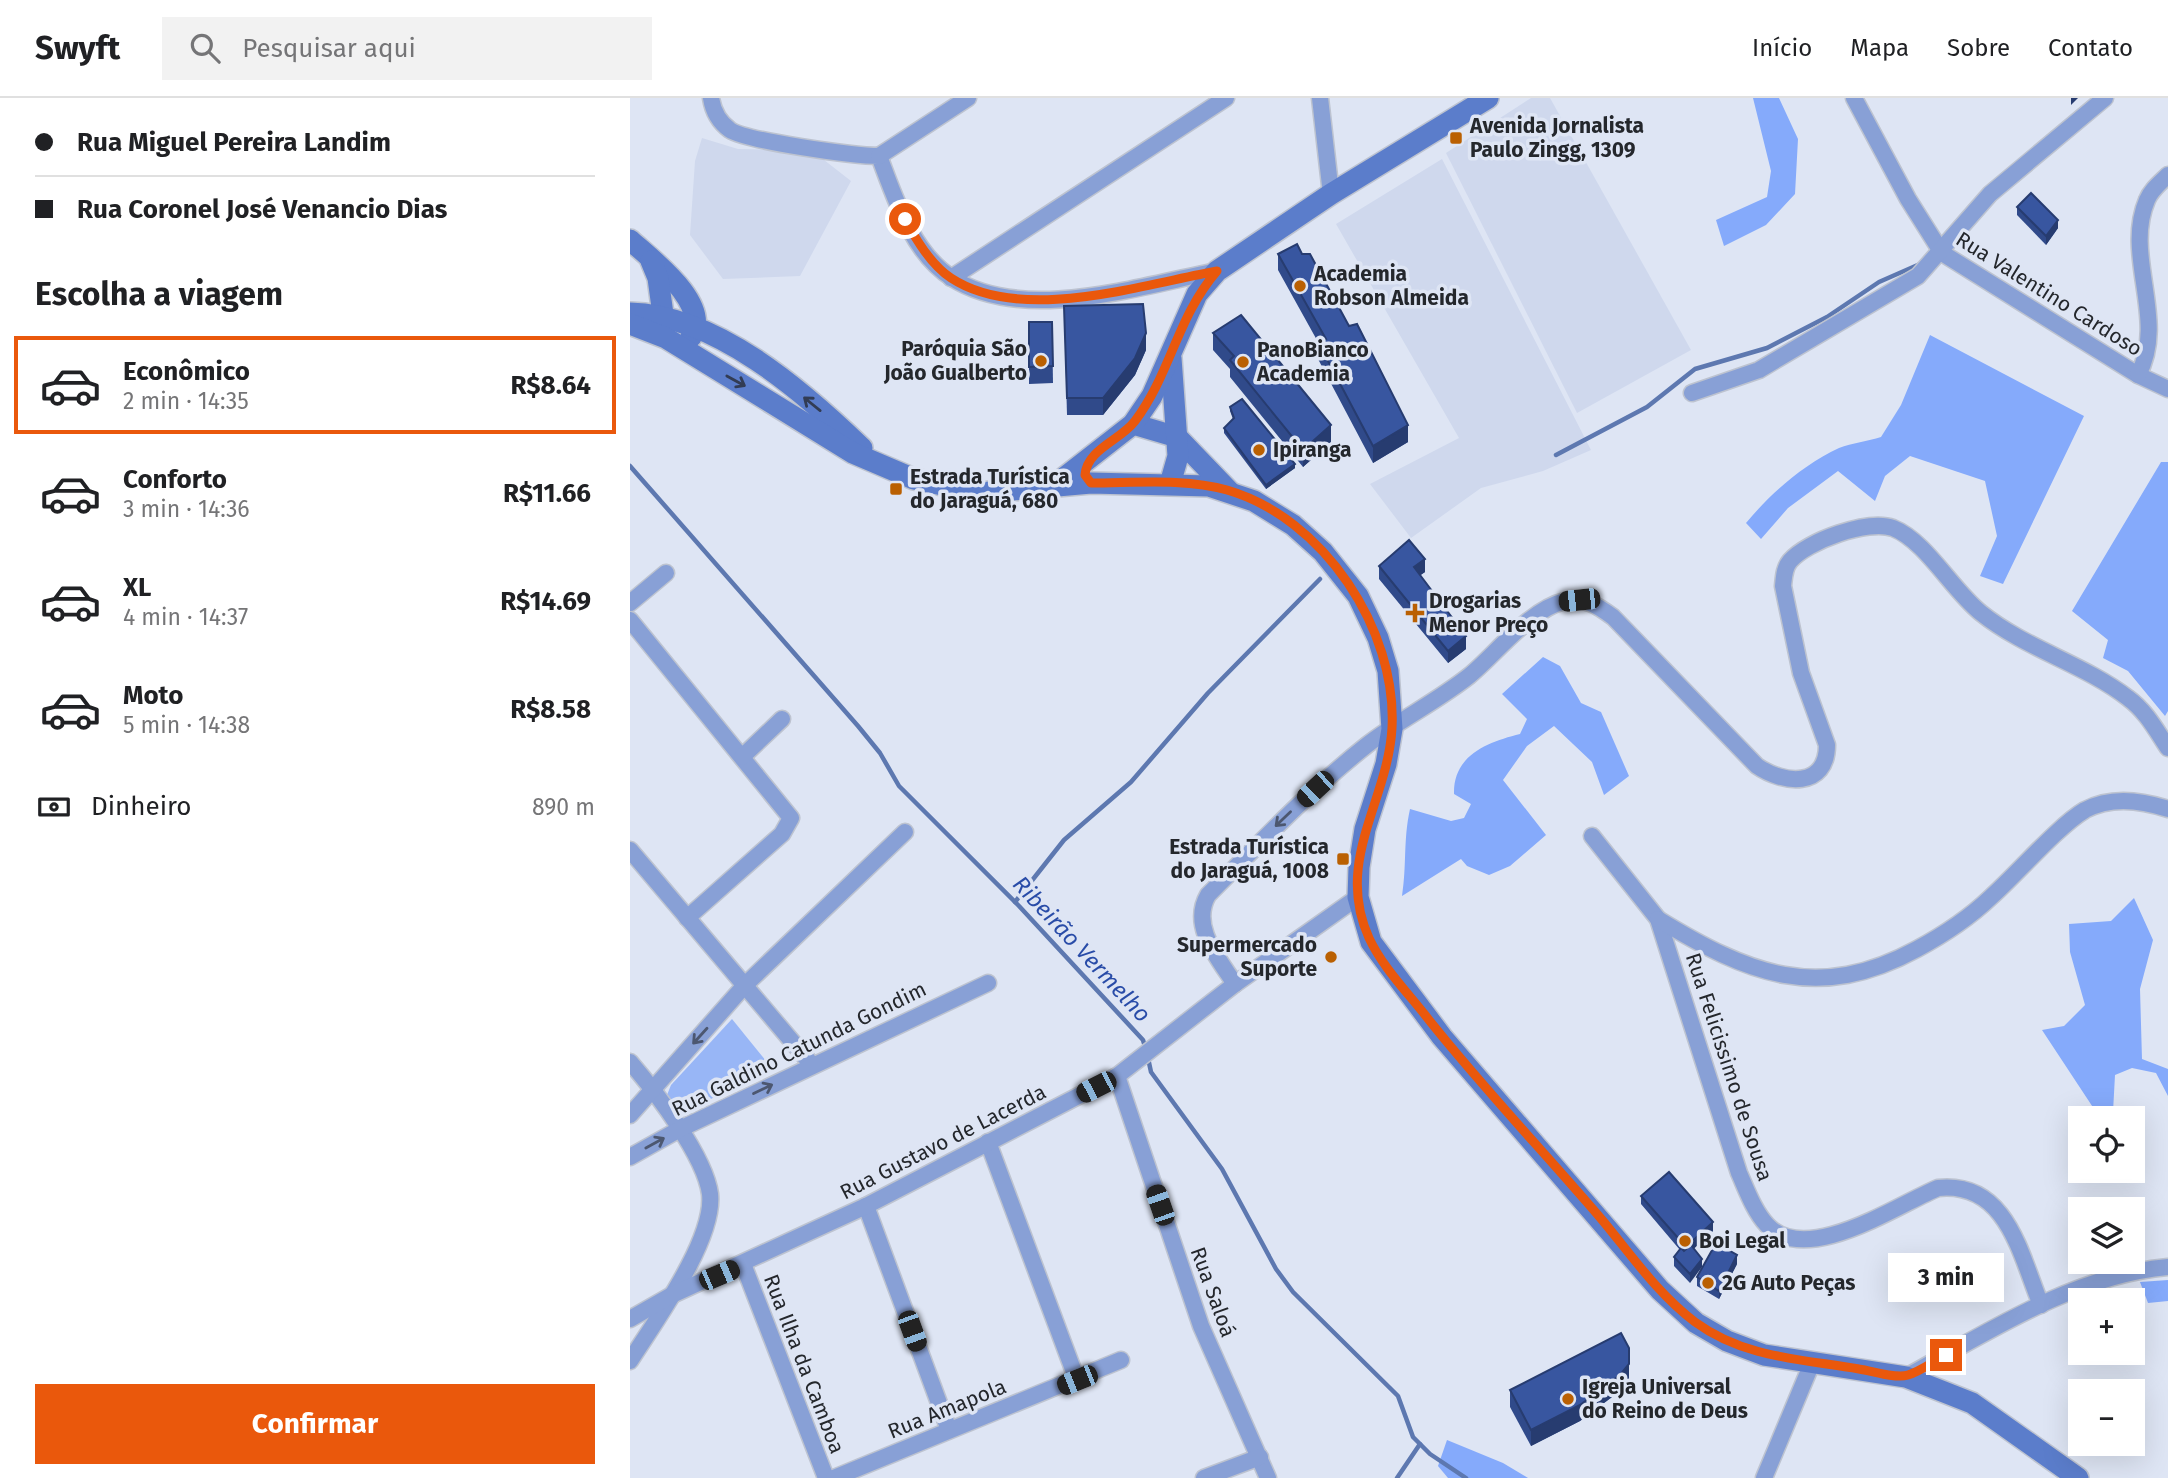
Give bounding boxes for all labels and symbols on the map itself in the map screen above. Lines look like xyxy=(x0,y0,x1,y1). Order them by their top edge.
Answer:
place label: Avenida Jornalista Paulo Zingg, 1309 xyxy=(1469,113,1644,163)
marker: Avenida Jornalista Paulo Zingg, 1309 xyxy=(1448,130,1464,146)
route start xyxy=(889,203,921,235)
street label: Rua Valentino Cardoso xyxy=(1951,226,2147,362)
place label: Academia Robson Almeida xyxy=(1313,261,1469,311)
marker: Academia Robson Almeida xyxy=(1292,278,1308,294)
place label: Paróquia São João Gualberto xyxy=(883,336,1027,386)
place label: PanoBianco Academia xyxy=(1256,337,1369,387)
marker: Paróquia São João Gualberto xyxy=(1033,353,1049,369)
marker: PanoBianco Academia xyxy=(1235,354,1251,370)
one-way arrow xyxy=(726,374,746,388)
one-way arrow xyxy=(804,396,822,412)
place label: Ipiranga xyxy=(1273,437,1352,463)
marker: Ipiranga xyxy=(1251,442,1267,458)
place label: Estrada Turística do Jaraguá, 680 xyxy=(910,464,1070,514)
marker: Estrada Turística do Jaraguá, 680 xyxy=(888,481,904,497)
car xyxy=(1558,587,1601,613)
place label: Drogarias Menor Preço xyxy=(1429,588,1548,638)
marker: Drogarias Menor Preço xyxy=(1407,605,1423,621)
car xyxy=(1293,767,1338,811)
one-way arrow xyxy=(1275,810,1292,827)
place label: Estrada Turística do Jaraguá, 1008 xyxy=(1169,834,1329,884)
marker: Estrada Turística do Jaraguá, 1008 xyxy=(1335,851,1351,867)
water label: Ribeirão Vermelho xyxy=(1007,870,1157,1028)
place label: Supermercado Suporte xyxy=(1177,932,1317,982)
marker: Supermercado Suporte xyxy=(1323,949,1339,965)
street label: Rua Felicissimo de Sousa xyxy=(1680,949,1778,1185)
street label: Rua Galdino Catunda Gondim xyxy=(667,976,931,1122)
one-way arrow xyxy=(692,1027,708,1045)
car xyxy=(1073,1068,1120,1106)
street label: Rua Gustavo de Lacerda xyxy=(836,1079,1050,1205)
one-way arrow xyxy=(752,1082,773,1095)
one-way arrow xyxy=(644,1136,664,1150)
car xyxy=(1144,1182,1177,1228)
place label: Boi Legal xyxy=(1699,1228,1786,1254)
marker: Boi Legal xyxy=(1677,1233,1693,1249)
street label: Rua Saloá xyxy=(1185,1243,1241,1341)
callout: 3 min xyxy=(1888,1254,2004,1302)
car xyxy=(696,1257,743,1293)
place label: 2G Auto Peças xyxy=(1722,1270,1855,1296)
street label: Rua Ilha da Camboa xyxy=(758,1271,850,1457)
marker: 2G Auto Peças xyxy=(1700,1275,1716,1291)
car xyxy=(895,1308,930,1354)
route end xyxy=(1930,1339,1962,1371)
car xyxy=(1054,1362,1101,1398)
street label: Rua Amapola xyxy=(884,1373,1010,1445)
place label: Igreja Universal do Reino de Deus xyxy=(1582,1374,1748,1424)
marker: Igreja Universal do Reino de Deus xyxy=(1560,1391,1576,1407)

